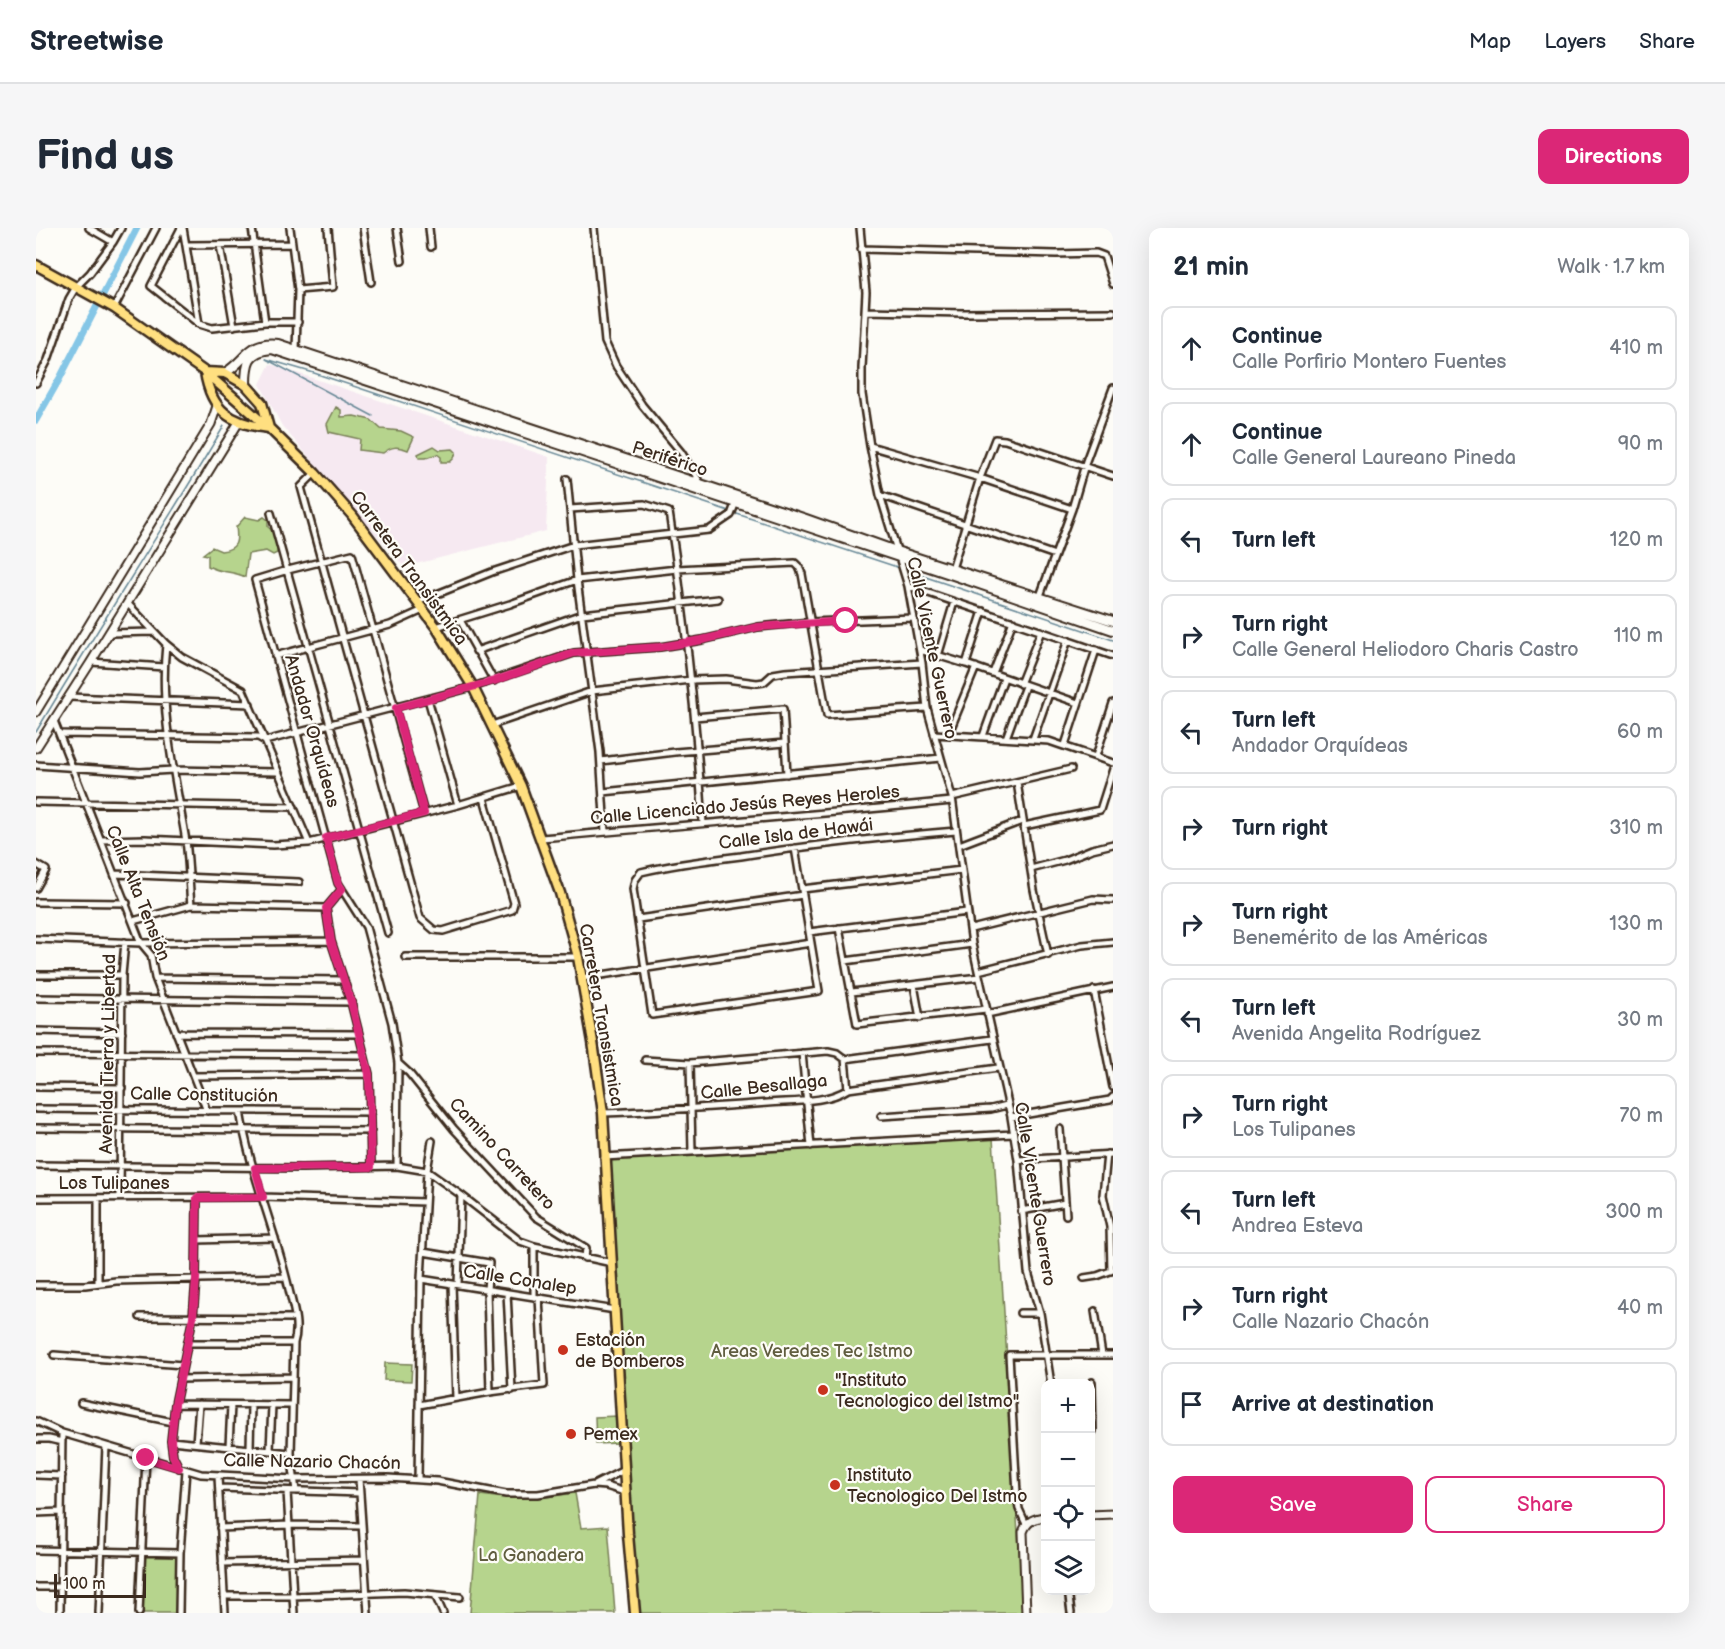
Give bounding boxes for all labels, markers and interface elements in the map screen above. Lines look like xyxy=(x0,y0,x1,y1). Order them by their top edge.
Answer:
text: Streetwise xyxy=(30,25,163,58)
text: Map xyxy=(1469,29,1511,54)
text: Layers xyxy=(1544,29,1606,54)
text: Share xyxy=(1639,29,1695,54)
button: Directions xyxy=(1538,129,1689,184)
text: Find us xyxy=(36,131,174,182)
text: 21 min xyxy=(1173,252,1249,283)
text: Walk · 1.7 km xyxy=(1557,255,1665,279)
text: Continue xyxy=(1232,323,1322,350)
icon: ahead xyxy=(1175,332,1208,365)
text: 410 m xyxy=(1609,336,1663,360)
text: Calle Porfirio Montero Fuentes xyxy=(1232,350,1507,374)
text: Continue xyxy=(1232,419,1322,446)
icon: ahead xyxy=(1175,428,1208,461)
text: 90 m xyxy=(1618,432,1663,456)
street label: Periférico xyxy=(630,437,710,481)
text: Calle General Laureano Pineda xyxy=(1232,446,1516,470)
street label: Carretera Transistmica xyxy=(346,487,472,649)
icon: left xyxy=(1175,524,1208,557)
text: Turn left xyxy=(1232,527,1316,554)
text: 120 m xyxy=(1610,528,1663,552)
street label: Calle Vicente Guerrero xyxy=(902,555,962,741)
route start xyxy=(832,607,858,633)
text: Turn right xyxy=(1232,611,1328,638)
icon: right xyxy=(1175,620,1208,653)
text: 110 m xyxy=(1614,624,1663,648)
text: Calle General Heliodoro Charis Castro xyxy=(1232,638,1579,662)
street label: Andador Orquídeas xyxy=(280,652,344,810)
text: Turn left xyxy=(1232,707,1316,734)
icon: left xyxy=(1175,716,1208,749)
text: 60 m xyxy=(1617,720,1663,744)
text: Andador Orquídeas xyxy=(1232,734,1408,758)
street label: Calle Licenciado Jesús Reyes Heroles xyxy=(589,781,901,829)
icon: right xyxy=(1175,812,1208,845)
street label: Calle Isla de Hawái xyxy=(718,814,874,854)
text: Turn right xyxy=(1232,815,1328,842)
text: 310 m xyxy=(1609,816,1663,840)
street label: Calle Alta Tensión xyxy=(101,822,175,964)
text: Turn right xyxy=(1232,899,1328,926)
icon: right xyxy=(1175,908,1208,941)
text: 130 m xyxy=(1609,912,1663,936)
street label: Carretera Transistmica xyxy=(575,922,627,1108)
text: Benemérito de las Américas xyxy=(1232,926,1488,950)
street label: Avenida Tierra y Libertad xyxy=(96,954,120,1154)
text: Turn left xyxy=(1232,995,1316,1022)
icon: left xyxy=(1175,1004,1208,1037)
text: 30 m xyxy=(1617,1008,1663,1032)
text: Avenida Angelita Rodríguez xyxy=(1232,1022,1481,1046)
street label: Calle Besallaga xyxy=(700,1070,828,1104)
street label: Calle Constitución xyxy=(130,1083,278,1107)
text: Turn right xyxy=(1232,1091,1328,1118)
street label: Camino Carretero xyxy=(445,1094,559,1214)
street label: Calle Vicente Guerrero xyxy=(1010,1100,1060,1288)
icon: right xyxy=(1175,1100,1208,1133)
text: 70 m xyxy=(1619,1104,1663,1128)
text: Los Tulipanes xyxy=(1232,1118,1356,1142)
street label: Los Tulipanes xyxy=(58,1173,170,1194)
text: Turn left xyxy=(1232,1187,1316,1214)
icon: left xyxy=(1175,1196,1208,1229)
text: 300 m xyxy=(1605,1200,1663,1224)
text: Andrea Esteva xyxy=(1232,1214,1363,1238)
street label: Calle Conalep xyxy=(462,1261,578,1299)
text: Turn right xyxy=(1232,1283,1328,1310)
icon: right xyxy=(1175,1292,1208,1325)
text: 40 m xyxy=(1617,1296,1663,1320)
text: Calle Nazario Chacón xyxy=(1232,1310,1429,1334)
place label: Estación de Bomberos xyxy=(575,1330,685,1372)
park label: Areas Veredes Tec Istmo xyxy=(711,1341,913,1362)
marker: Estación de Bomberos xyxy=(556,1343,570,1357)
place label: "Instituto Tecnologico del Istmo" xyxy=(835,1370,1019,1412)
map controls xyxy=(1041,1379,1095,1595)
button: + xyxy=(1041,1379,1095,1433)
marker: "Instituto Tecnologico del Istmo" xyxy=(816,1383,830,1397)
icon: arrive xyxy=(1175,1388,1208,1421)
text: Arrive at destination xyxy=(1232,1391,1434,1418)
place label: Pemex xyxy=(583,1424,639,1445)
marker: Pemex xyxy=(564,1427,578,1441)
button: − xyxy=(1041,1433,1095,1487)
route end xyxy=(132,1444,158,1470)
street label: Calle Nazario Chacón xyxy=(223,1450,401,1474)
place label: Instituto Tecnologico Del Istmo xyxy=(847,1465,1027,1507)
button: Save xyxy=(1173,1476,1413,1533)
button: Share xyxy=(1425,1476,1665,1533)
marker: Instituto Tecnologico Del Istmo xyxy=(828,1478,842,1492)
button: locate xyxy=(1041,1487,1095,1541)
button: layers xyxy=(1041,1541,1095,1595)
park label: La Ganadera xyxy=(478,1545,584,1566)
scale bar xyxy=(54,1571,146,1598)
text: 100 m xyxy=(63,1575,106,1594)

